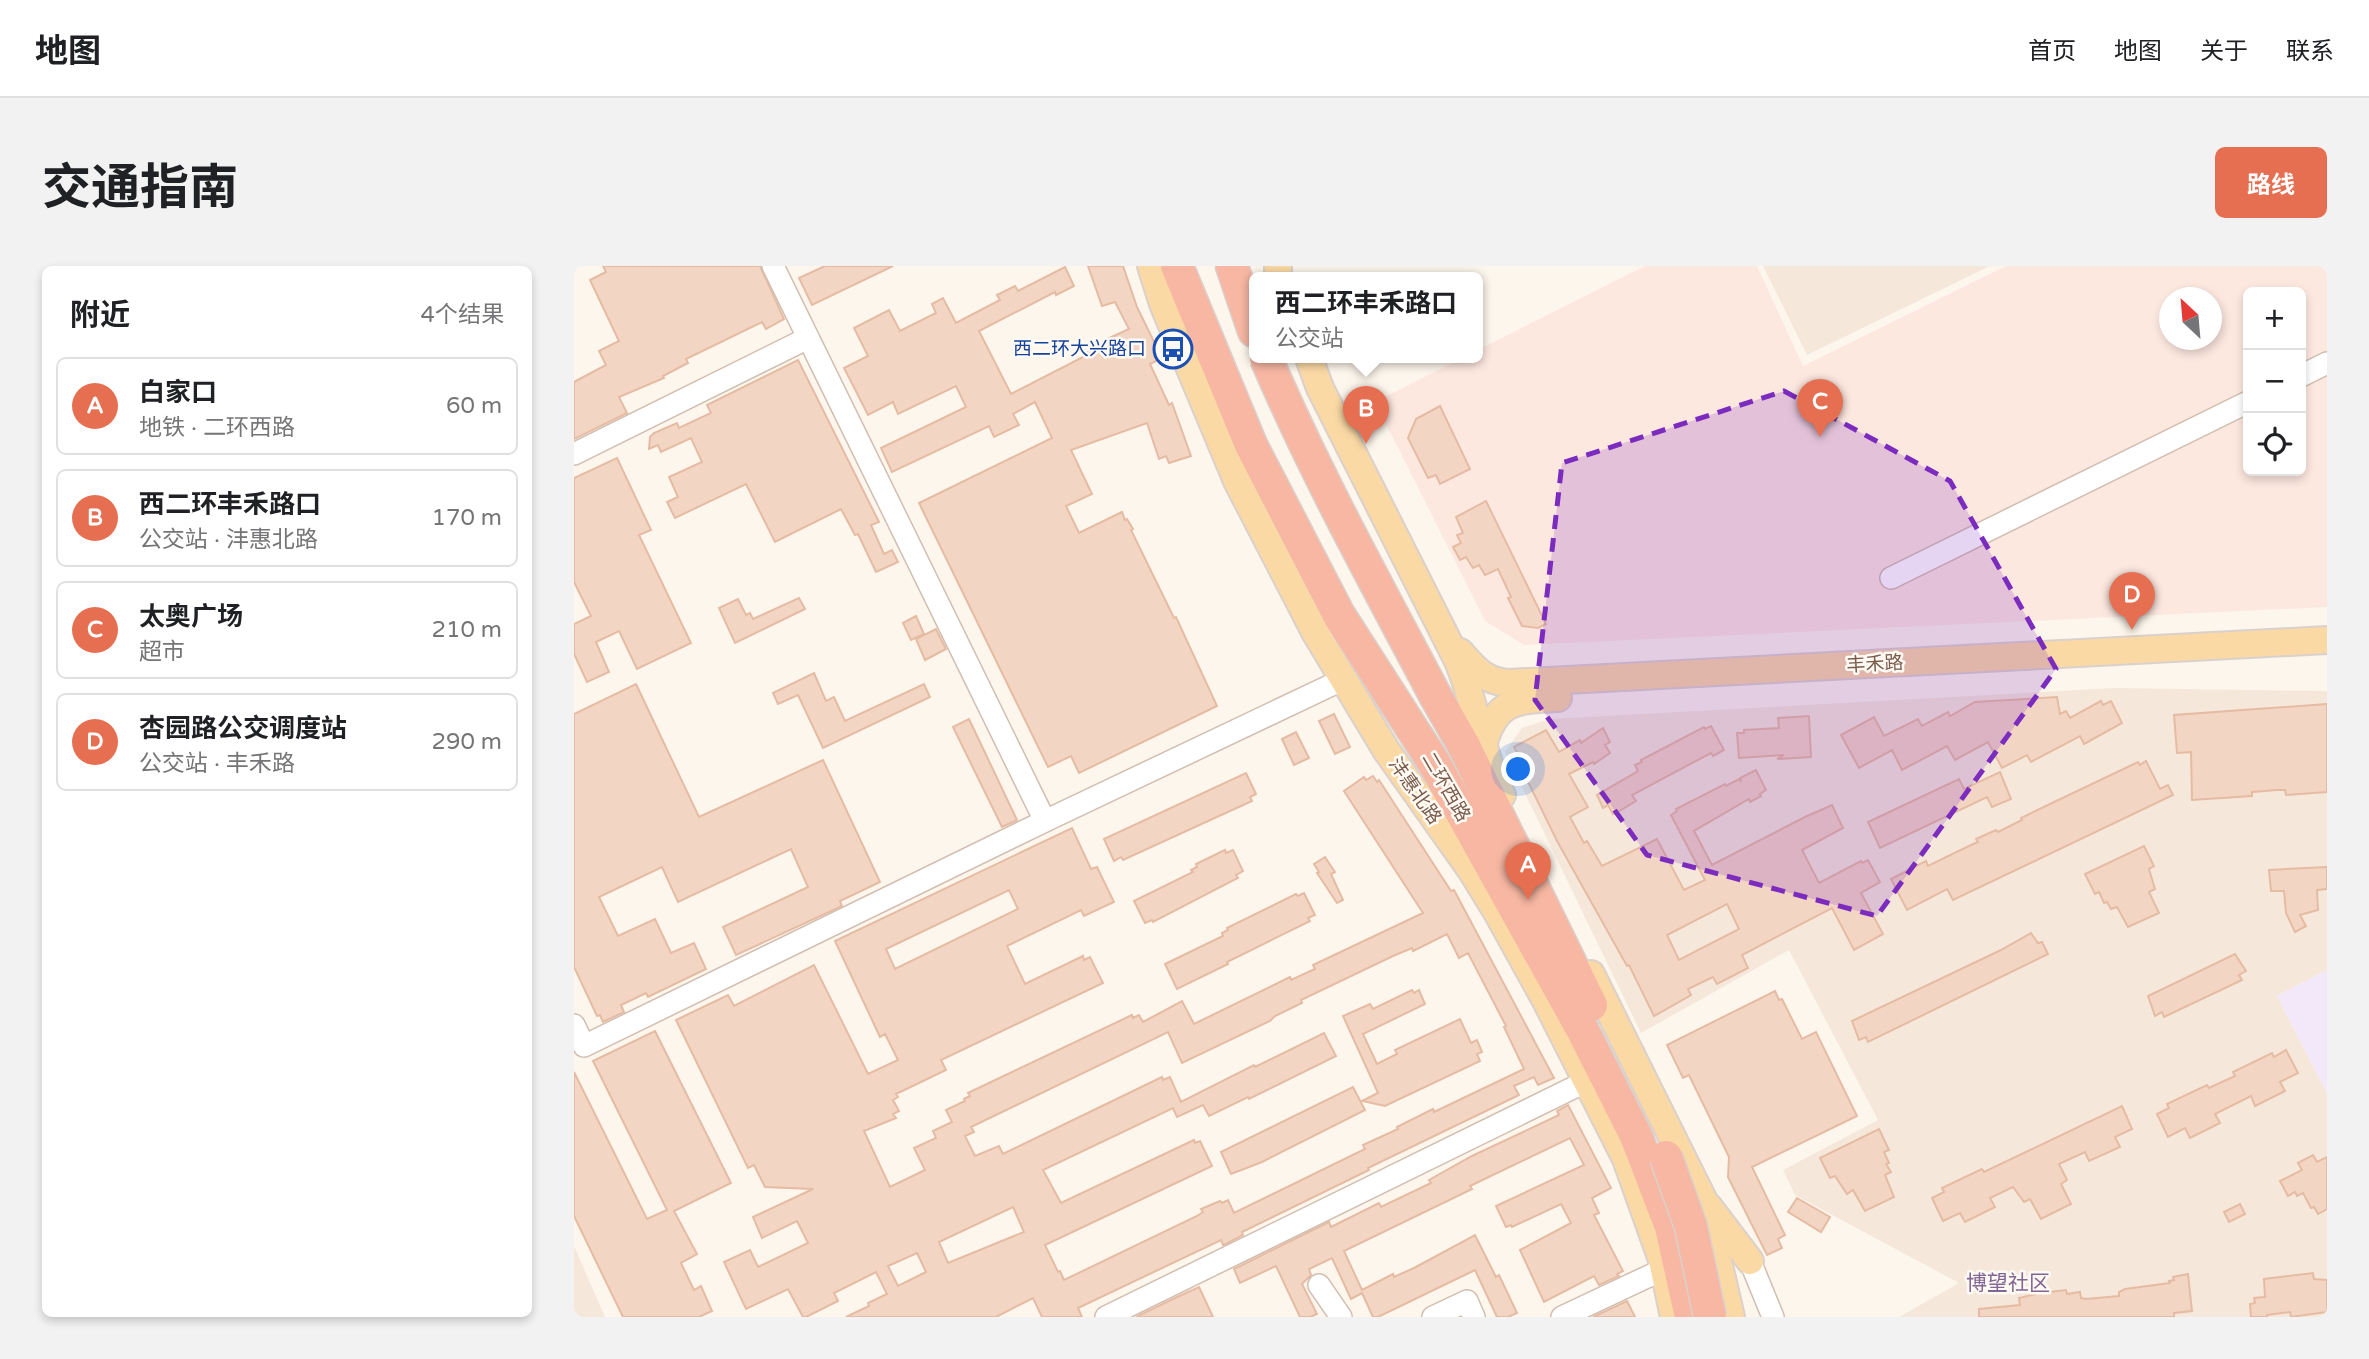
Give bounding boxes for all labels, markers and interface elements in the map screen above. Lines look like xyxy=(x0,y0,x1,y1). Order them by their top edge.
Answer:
text: 地图 xyxy=(35,32,101,71)
text: 首页 xyxy=(2028,37,2076,66)
text: 地图 xyxy=(2114,37,2162,66)
text: 关于 xyxy=(2200,37,2248,66)
text: 联系 xyxy=(2286,37,2334,66)
button: 路线 xyxy=(2215,147,2327,218)
text: 交通指南 xyxy=(42,159,238,218)
popup xyxy=(1249,272,1483,363)
north arrow xyxy=(2159,287,2222,350)
map controls xyxy=(2243,287,2306,476)
button: + xyxy=(2243,287,2306,350)
text: 西二环丰禾路口 xyxy=(1275,288,1457,319)
text: 附近 xyxy=(70,297,130,334)
text: 4个结果 xyxy=(421,301,504,329)
text: 公交站 xyxy=(1275,325,1344,353)
bus stop icon: 西二环大兴路口 xyxy=(1152,328,1194,370)
place label: 西二环大兴路口 xyxy=(1013,338,1146,360)
button: − xyxy=(2243,350,2306,413)
text: 白家口 xyxy=(139,377,217,408)
pin: C xyxy=(1797,379,1843,437)
pin: B xyxy=(1343,386,1389,444)
text: A xyxy=(86,392,104,420)
text: 60 m xyxy=(446,392,502,420)
button: locate xyxy=(2243,413,2306,476)
text: 地铁 · 二环西路 xyxy=(139,414,295,442)
text: 西二环丰禾路口 xyxy=(139,489,321,520)
text: B xyxy=(87,504,103,532)
text: 170 m xyxy=(432,504,502,532)
text: 公交站 · 沣惠北路 xyxy=(139,526,318,554)
pin: D xyxy=(2109,572,2155,630)
text: 太奥广场 xyxy=(139,601,243,632)
text: C xyxy=(87,616,103,644)
text: 210 m xyxy=(432,616,502,644)
text: 超市 xyxy=(139,638,185,666)
street label: 丰禾路 xyxy=(1846,652,1904,676)
text: 杏园路公交调度站 xyxy=(139,713,347,744)
text: D xyxy=(86,728,104,756)
text: 290 m xyxy=(432,728,502,756)
street label: 二环西路 xyxy=(1417,749,1475,825)
text: 公交站 · 丰禾路 xyxy=(139,750,295,778)
your location xyxy=(1501,752,1535,786)
street label: 沣惠北路 xyxy=(1384,754,1446,828)
pin: A xyxy=(1505,842,1551,900)
district label: 博望社区 xyxy=(1966,1271,2050,1296)

